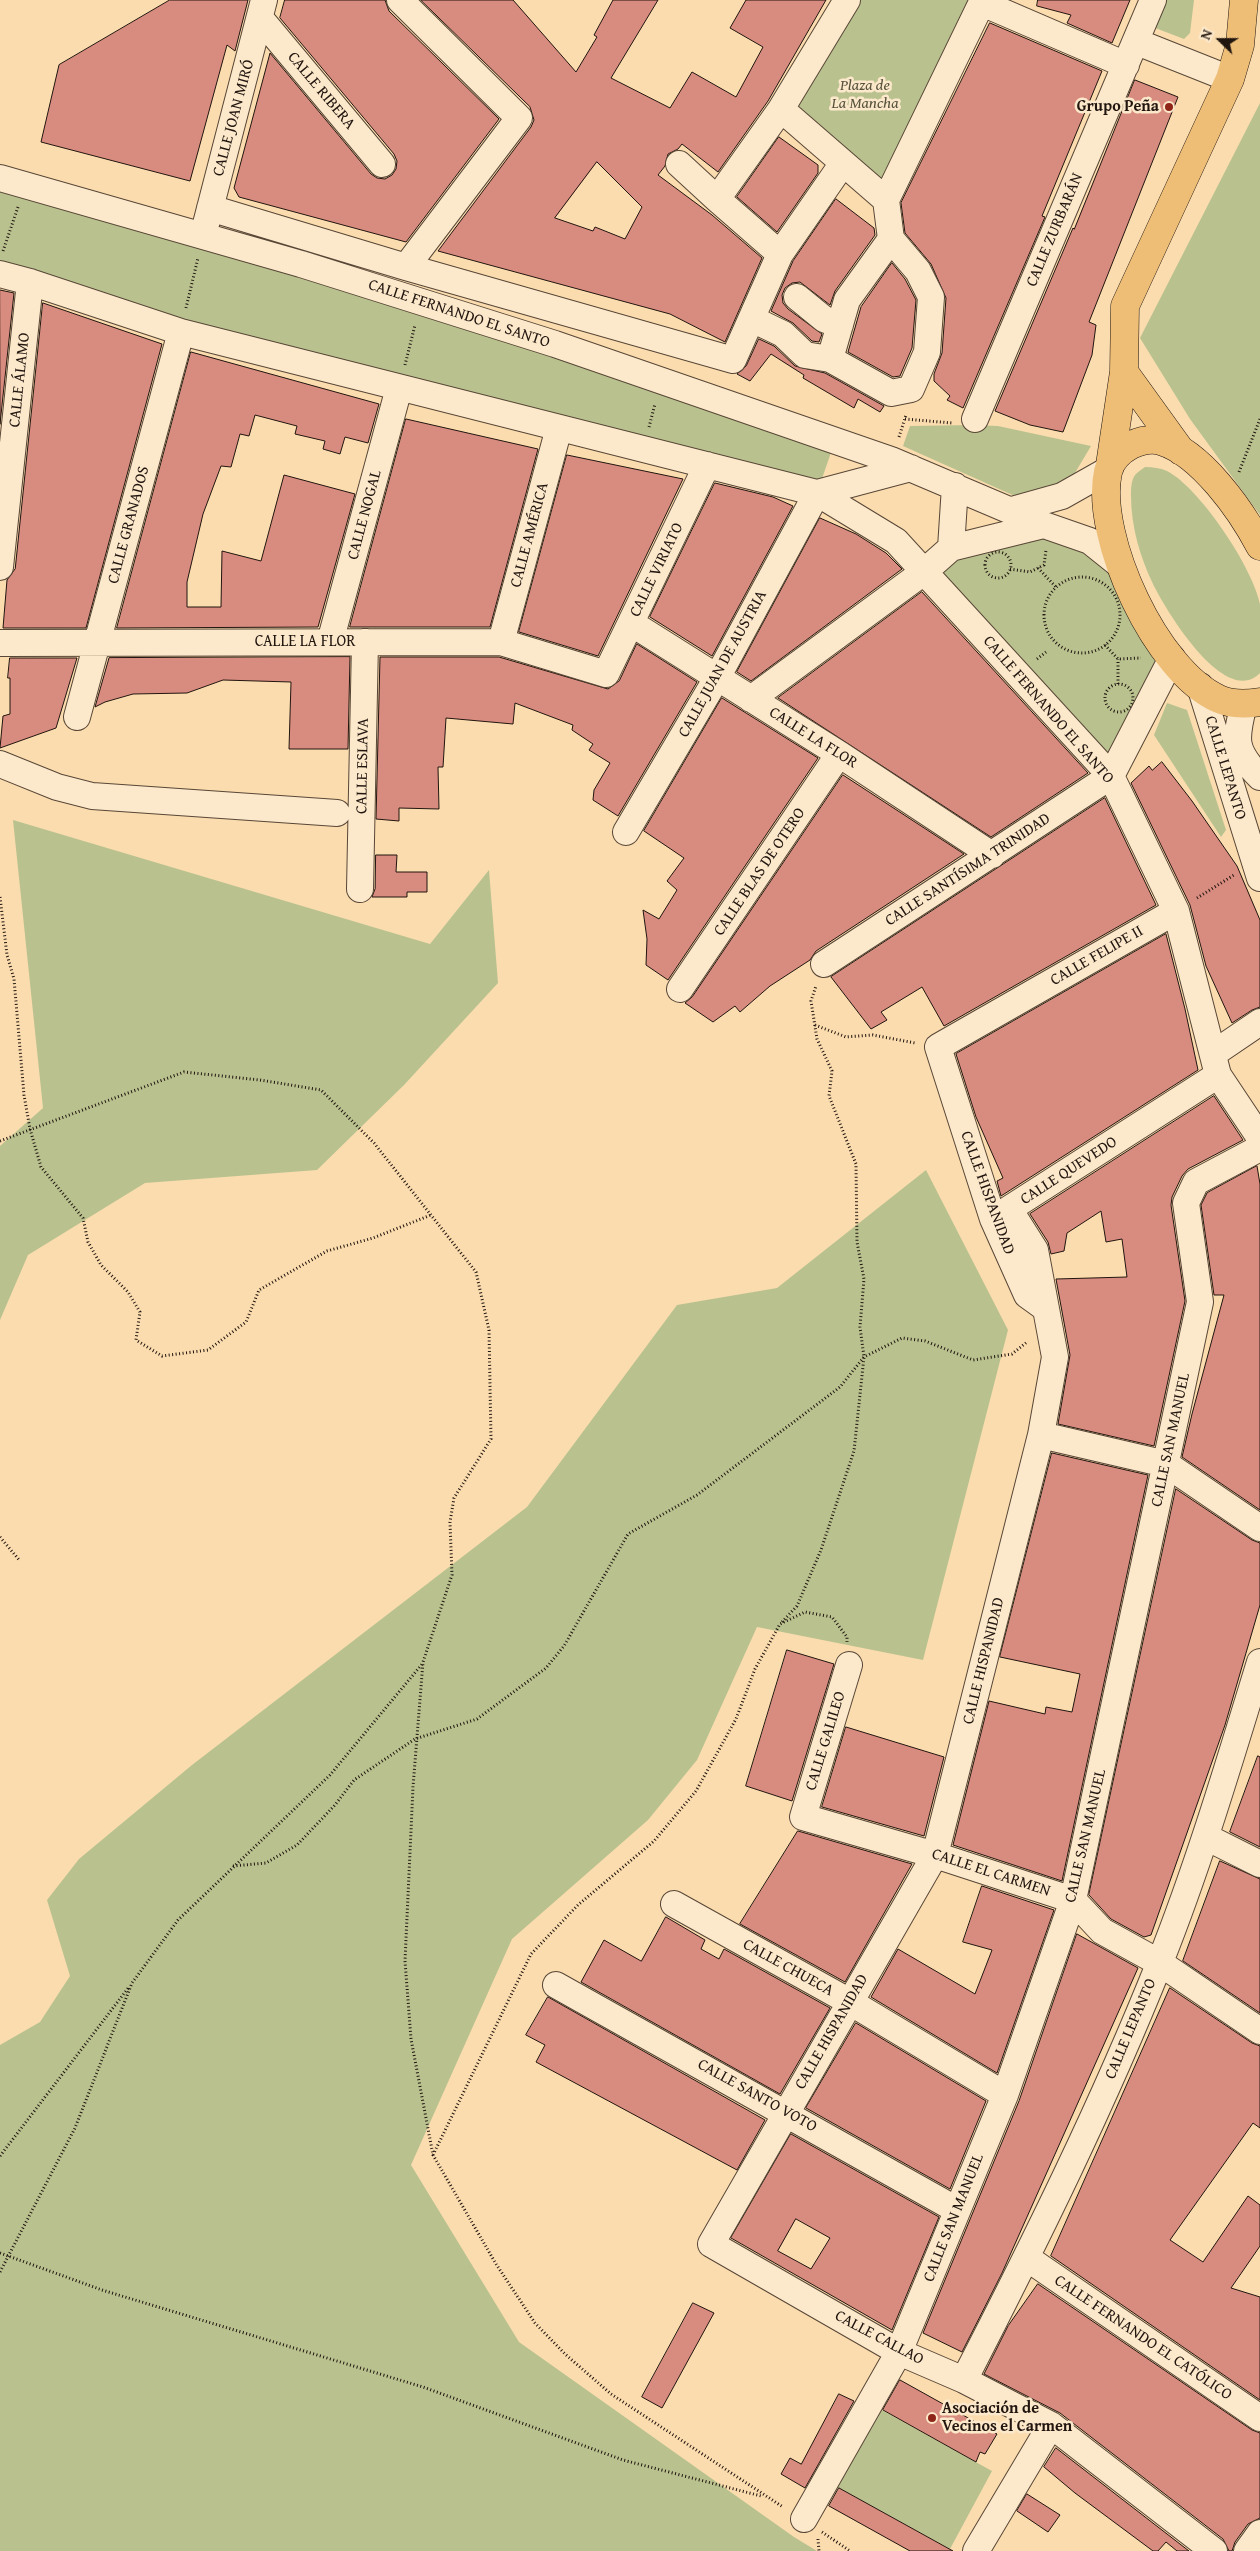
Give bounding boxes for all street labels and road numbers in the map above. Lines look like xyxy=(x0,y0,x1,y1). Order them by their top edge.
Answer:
street label: CALLE RIBERA xyxy=(283,48,359,134)
street label: CALLE JOAN MIRÓ xyxy=(209,58,259,178)
street label: CALLE ZURBARÁN xyxy=(1022,170,1088,290)
street label: CALLE FERNANDO EL SANTO xyxy=(366,276,552,352)
street label: CALLE ÁLAMO xyxy=(5,332,35,428)
street label: CALLE GRANADOS xyxy=(104,464,154,586)
street label: CALLE NOGAL xyxy=(344,468,386,562)
street label: CALLE AMÉRICA xyxy=(507,480,553,590)
street label: CALLE VIRIATO xyxy=(626,520,688,620)
street label: CALLE JUAN DE AUSTRIA xyxy=(675,587,771,741)
street label: CALLE LA FLOR xyxy=(255,632,355,652)
street label: CALLE FERNANDO EL SANTO xyxy=(978,632,1118,788)
street label: CALLE LA FLOR xyxy=(765,703,861,773)
street label: CALLE LEPANTO xyxy=(1200,714,1250,822)
street label: CALLE ESLAVA xyxy=(353,718,373,814)
street label: CALLE BLAS DE OTERO xyxy=(710,804,810,940)
street label: CALLE SANTÍSIMA TRINIDAD xyxy=(882,809,1054,931)
street label: CALLE FELIPE II xyxy=(1047,922,1147,990)
street label: CALLE HISPANIDAD xyxy=(956,1129,1018,1257)
street label: CALLE QUEVEDO xyxy=(1017,1133,1121,1209)
street label: CALLE SAN MANUEL xyxy=(1147,1371,1195,1509)
street label: CALLE HISPANIDAD xyxy=(959,1596,1009,1726)
street label: CALLE GALILEO xyxy=(802,1689,850,1793)
street label: CALLE SAN MANUEL xyxy=(1061,1767,1111,1905)
street label: CALLE EL CARMEN xyxy=(929,1845,1053,1901)
street label: CALLE CHUECA xyxy=(739,1935,837,2001)
street label: CALLE HISPANIDAD xyxy=(791,1971,873,2093)
street label: CALLE LEPANTO xyxy=(1101,1976,1161,2082)
street label: CALLE SANTO VOTO xyxy=(694,2055,820,2137)
street label: CALLE SAN MANUEL xyxy=(920,2151,988,2285)
street label: CALLE FERNANDO EL CATÓLICO xyxy=(1050,2271,1236,2405)
street label: CALLE CALLAO xyxy=(831,2307,927,2369)

